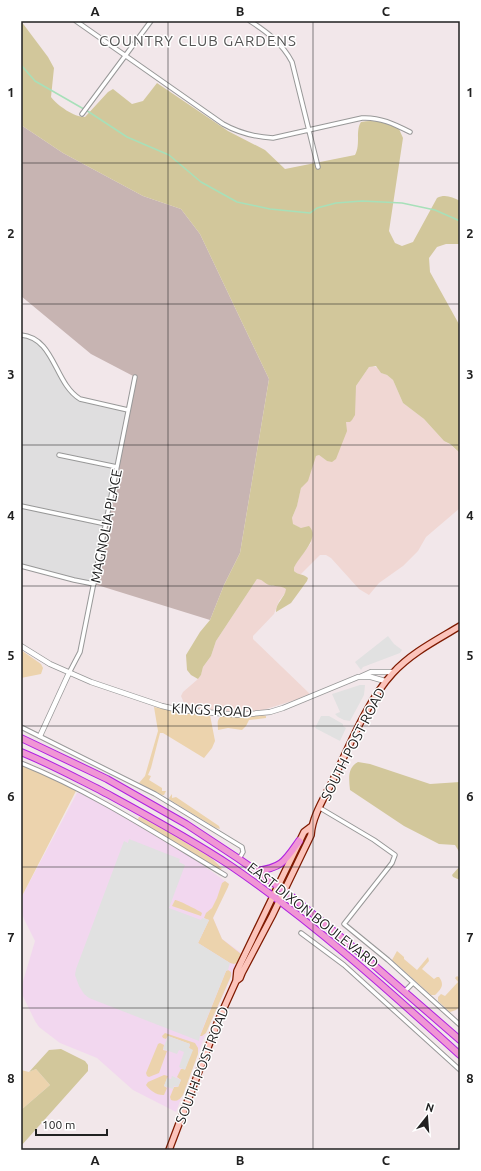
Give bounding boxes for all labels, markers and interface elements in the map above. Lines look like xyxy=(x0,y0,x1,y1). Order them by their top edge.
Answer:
text: A xyxy=(90,4,100,18)
text: B xyxy=(236,4,245,18)
text: C xyxy=(382,4,391,18)
district label: COUNTRY CLUB GARDENS xyxy=(99,32,297,49)
text: 1 xyxy=(7,85,15,99)
text: 1 xyxy=(466,85,474,99)
text: 2 xyxy=(7,226,15,240)
text: 2 xyxy=(466,226,474,240)
text: 3 xyxy=(7,367,15,381)
text: 3 xyxy=(466,367,474,381)
street label: MAGNOLIA PLACE xyxy=(87,468,125,584)
text: 4 xyxy=(7,508,15,522)
text: 4 xyxy=(466,508,474,522)
text: 5 xyxy=(7,648,15,662)
text: 5 xyxy=(466,648,474,662)
street label: SOUTH POST ROAD xyxy=(318,685,388,803)
street label: KINGS ROAD xyxy=(171,700,253,720)
text: 6 xyxy=(7,789,15,803)
text: 6 xyxy=(466,789,474,803)
street label: EAST DIXON BOULEVARD xyxy=(244,859,382,971)
text: 7 xyxy=(7,930,15,944)
text: 7 xyxy=(466,930,474,944)
street label: SOUTH POST ROAD xyxy=(172,1004,232,1126)
text: 8 xyxy=(7,1071,15,1085)
text: 8 xyxy=(466,1071,474,1085)
north arrow xyxy=(407,1097,447,1137)
text: N xyxy=(424,1100,436,1114)
scale bar xyxy=(36,1111,107,1137)
text: 100 m xyxy=(42,1118,75,1131)
text: A xyxy=(90,1153,100,1167)
text: B xyxy=(236,1153,245,1167)
text: C xyxy=(382,1153,391,1167)

